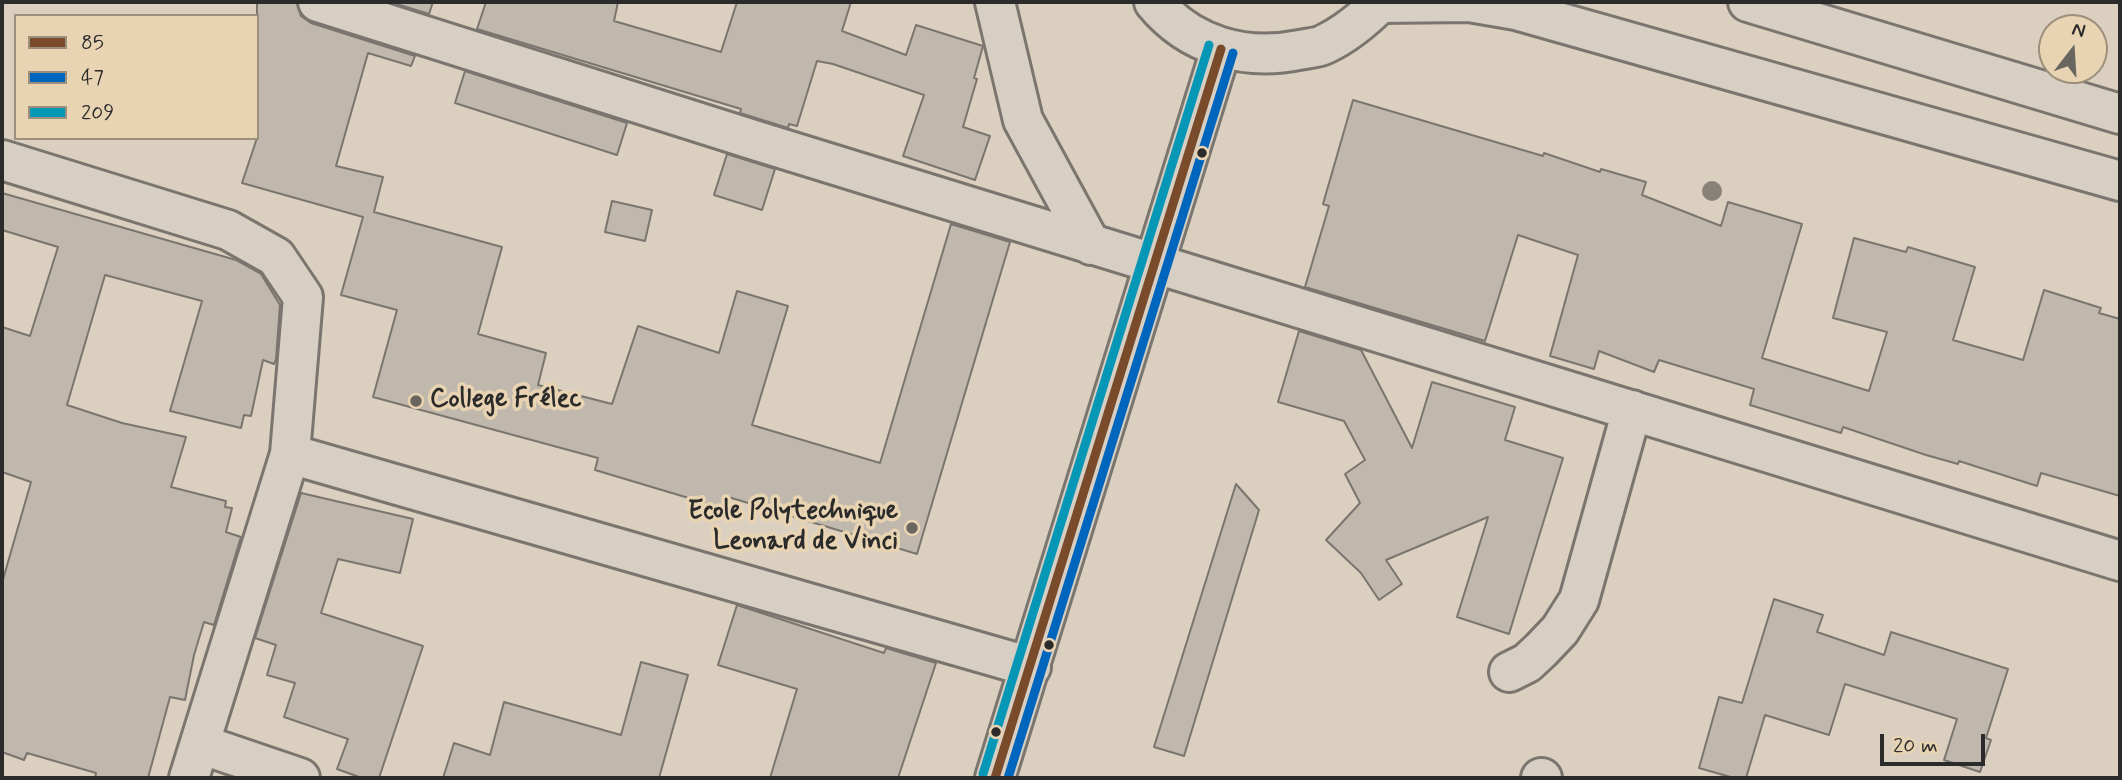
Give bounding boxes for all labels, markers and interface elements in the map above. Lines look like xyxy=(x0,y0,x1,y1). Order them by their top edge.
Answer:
legend xyxy=(14,14,259,140)
north arrow xyxy=(2038,14,2108,84)
text: N xyxy=(2069,17,2088,44)
text: 85 xyxy=(81,29,104,57)
text: 47 xyxy=(81,64,104,92)
text: 209 xyxy=(81,99,114,127)
unlabelled marker xyxy=(1195,146,1209,160)
place label: College Frélec xyxy=(430,385,582,417)
marker: College Frélec xyxy=(408,393,424,409)
place label: Ecole Polytechnique Leonard de Vinci xyxy=(688,497,898,558)
marker: Ecole Polytechnique Leonard de Vinci xyxy=(904,520,920,536)
unlabelled marker xyxy=(1042,638,1056,652)
scale bar xyxy=(1884,720,1989,764)
unlabelled marker xyxy=(989,725,1003,739)
text: 20 m xyxy=(1893,732,1938,760)

